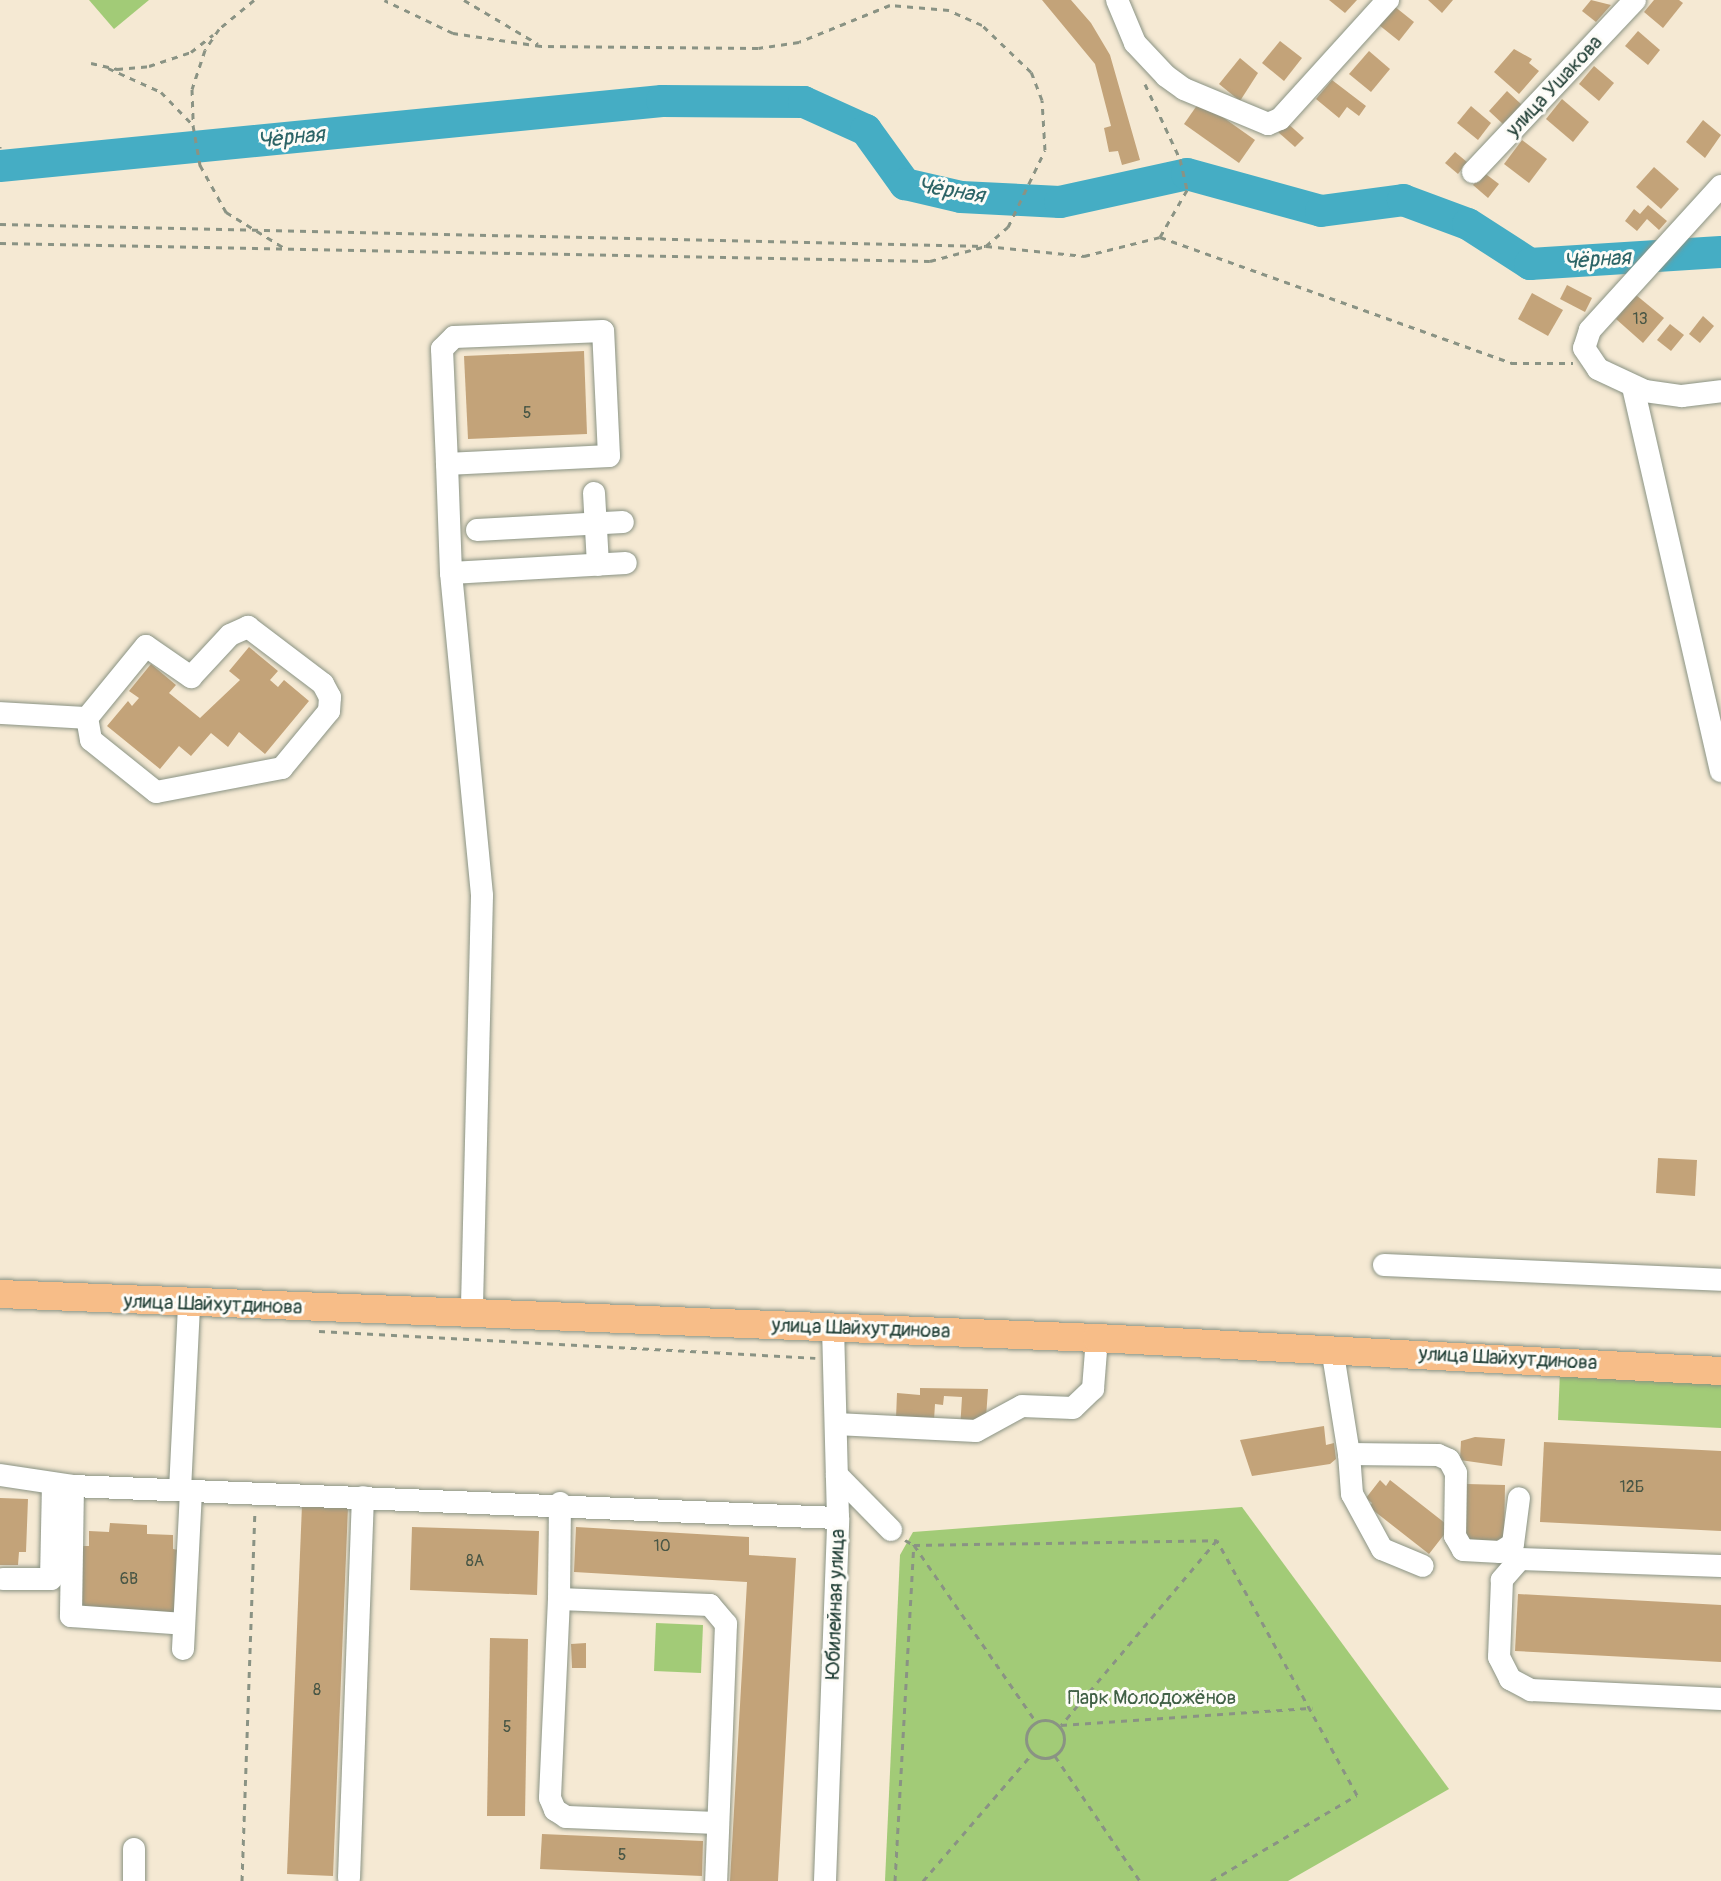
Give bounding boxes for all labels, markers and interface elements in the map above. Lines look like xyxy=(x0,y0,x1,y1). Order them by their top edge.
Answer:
street label: улица Ушакова xyxy=(1501,30,1607,142)
water label: Чёрная xyxy=(256,121,326,155)
water label: Чёрная xyxy=(916,173,986,209)
water label: Чёрная xyxy=(1563,244,1631,276)
house number: 13 xyxy=(1632,309,1648,329)
house number: 5 xyxy=(523,403,531,423)
street label: улица Шайхутдинова xyxy=(123,1289,303,1319)
street label: улица Шайхутдинова xyxy=(771,1313,951,1343)
street label: улица Шайхутдинова xyxy=(1418,1341,1598,1375)
house number: 12Б xyxy=(1620,1477,1644,1497)
street label: Юбилейная улица xyxy=(820,1528,850,1680)
house number: 10 xyxy=(653,1536,671,1556)
house number: 8А xyxy=(466,1551,484,1571)
house number: 6В xyxy=(120,1569,138,1589)
house number: 8 xyxy=(313,1680,321,1700)
park label: Парк Молодожёнов xyxy=(1068,1685,1236,1709)
house number: 5 xyxy=(503,1717,511,1737)
house number: 5 xyxy=(618,1845,626,1865)

